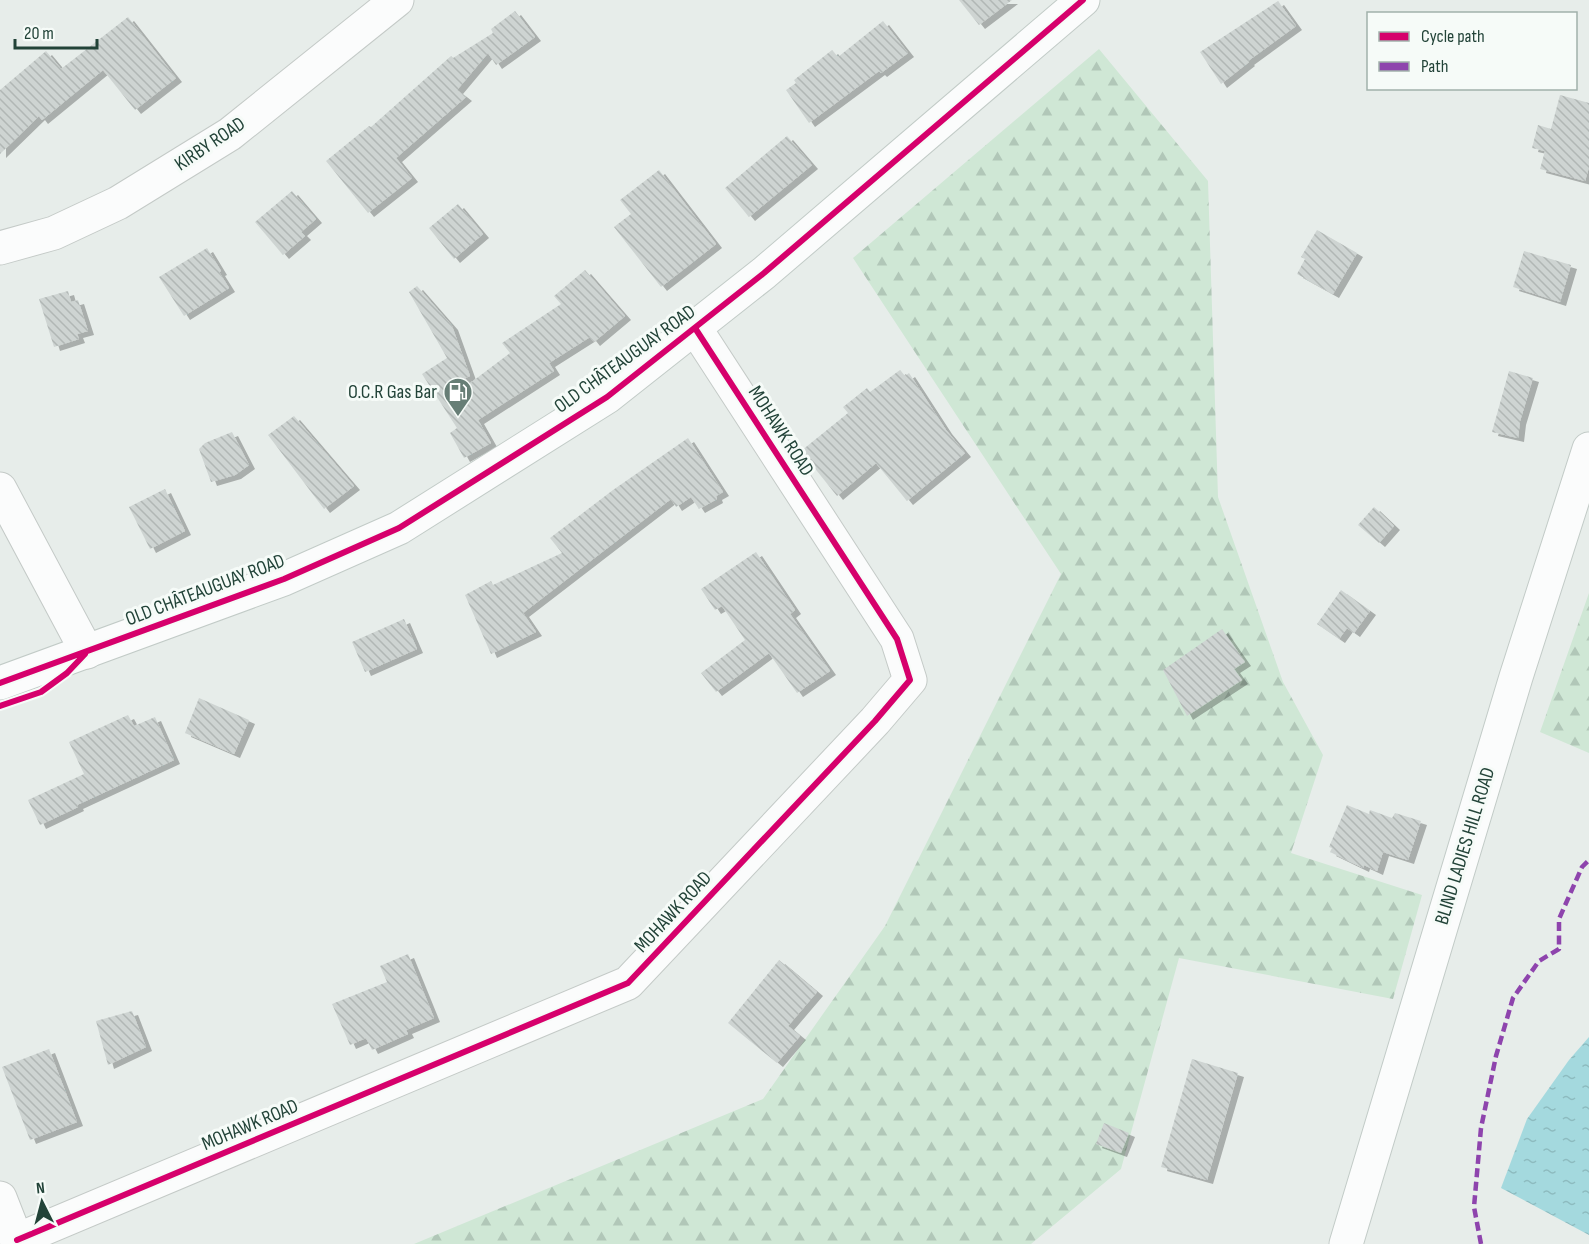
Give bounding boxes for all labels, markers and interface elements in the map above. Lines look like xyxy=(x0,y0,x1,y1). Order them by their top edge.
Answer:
scale bar xyxy=(15,12,98,50)
legend xyxy=(1367,12,1577,90)
text: 20 m xyxy=(24,23,54,44)
text: Cycle path xyxy=(1421,26,1485,47)
text: Path xyxy=(1421,56,1449,77)
street label: KIRBY ROAD xyxy=(170,112,250,176)
street label: OLD CHÂTEAUGUAY ROAD xyxy=(550,300,700,418)
fuel station icon: O.C.R Gas Bar xyxy=(442,376,474,418)
place label: O.C.R Gas Bar xyxy=(348,380,437,404)
street label: MOHAWK ROAD xyxy=(743,381,819,481)
street label: OLD CHÂTEAUGUAY ROAD xyxy=(122,549,288,631)
street label: BLIND LADIES HILL ROAD xyxy=(1430,765,1500,927)
street label: MOHAWK ROAD xyxy=(629,866,717,958)
street label: MOHAWK ROAD xyxy=(198,1094,302,1156)
north arrow xyxy=(12,1172,72,1232)
text: N xyxy=(35,1179,46,1198)

